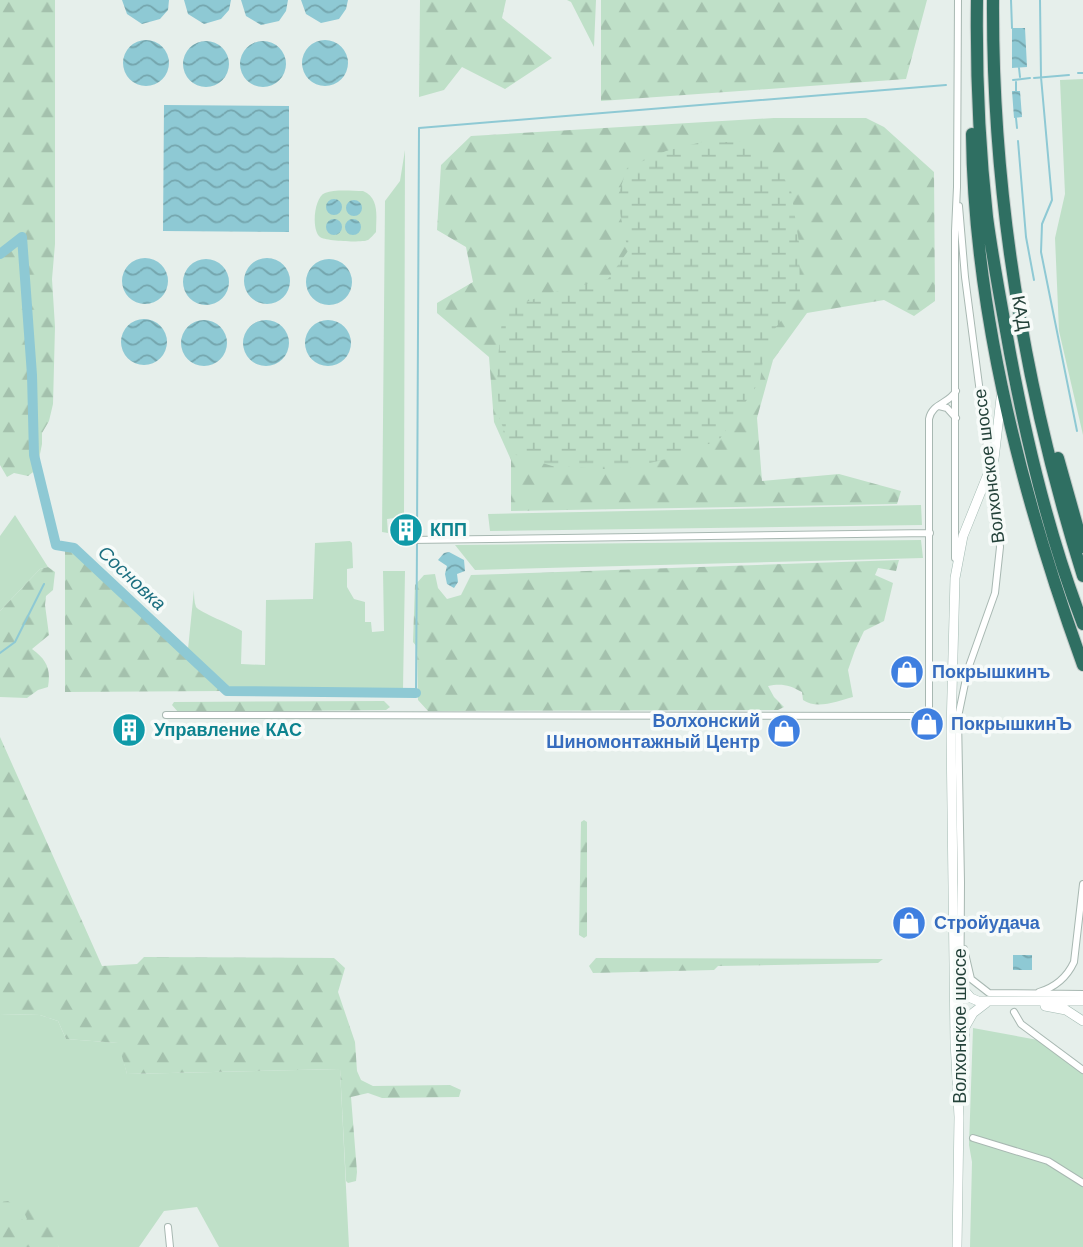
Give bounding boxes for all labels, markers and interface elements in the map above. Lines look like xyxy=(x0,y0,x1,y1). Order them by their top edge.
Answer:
street label: КАД xyxy=(1008,294,1034,332)
street label: Волхонское шоссе xyxy=(970,388,1008,544)
building icon: КПП xyxy=(387,511,425,549)
place label: КПП xyxy=(430,520,467,540)
water label: Сосновка xyxy=(94,542,170,614)
shop icon: Покрышкинъ xyxy=(888,653,926,691)
place label: Покрышкинъ xyxy=(932,662,1050,682)
shop icon: ПокрышкинЪ xyxy=(908,705,946,743)
building icon: Управление КАС xyxy=(110,711,148,749)
place label: Волхонский Шиномонтажный Центр xyxy=(546,711,760,752)
shop icon: Волхонский Шиномонтажный Центр xyxy=(765,712,803,750)
place label: ПокрышкинЪ xyxy=(951,714,1072,734)
place label: Управление КАС xyxy=(154,720,302,740)
shop icon: Стройудача xyxy=(890,904,928,942)
place label: Стройудача xyxy=(934,913,1041,933)
street label: Волхонское шоссе xyxy=(950,948,970,1104)

